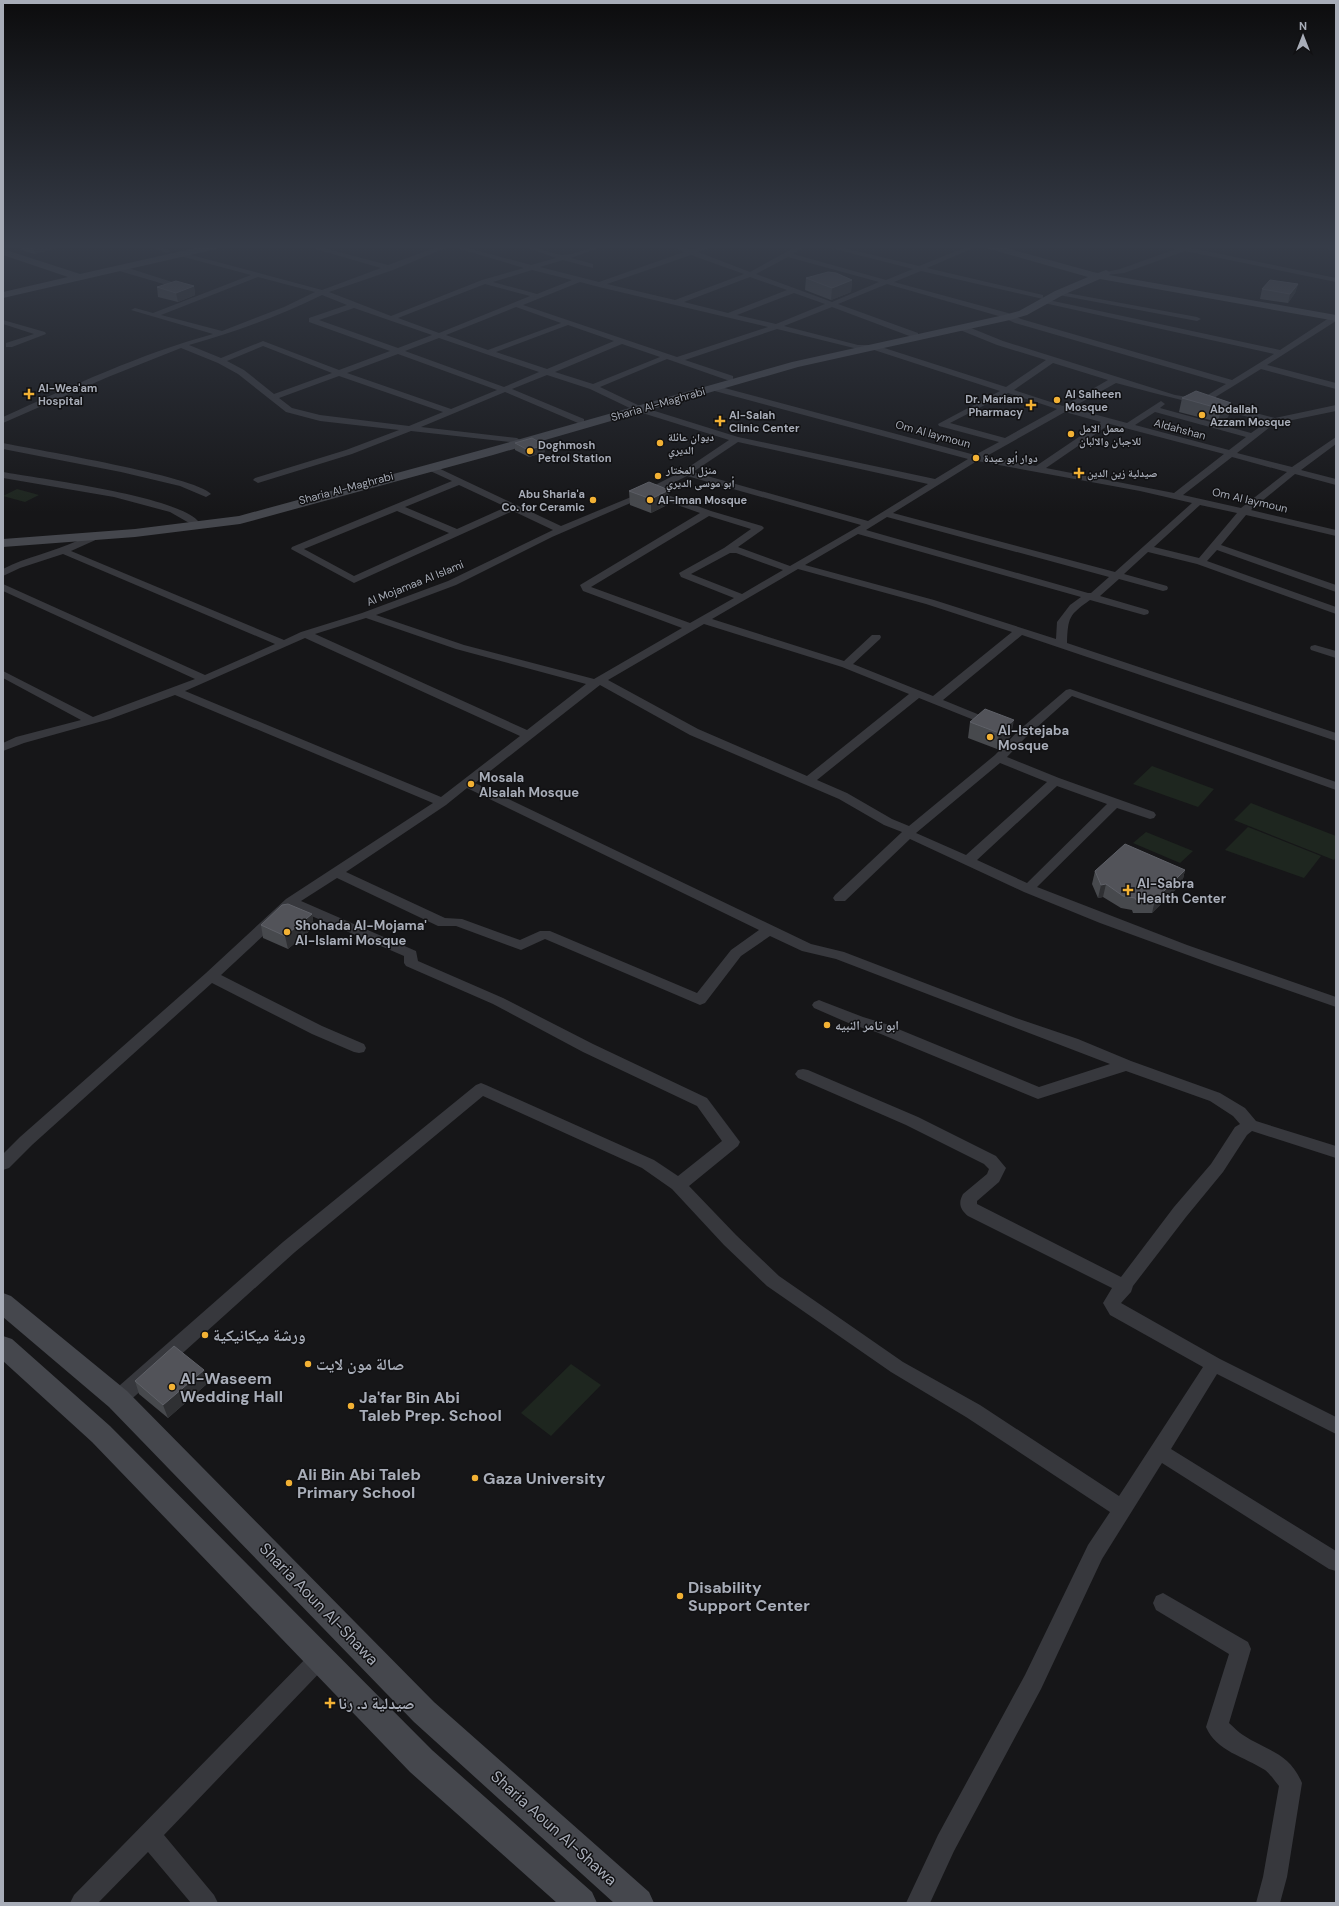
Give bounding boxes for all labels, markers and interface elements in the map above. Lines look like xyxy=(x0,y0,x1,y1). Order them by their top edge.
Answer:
north arrow xyxy=(1283,16,1323,56)
text: N xyxy=(1299,19,1307,33)
place label: Al-Wea'am Hospital xyxy=(38,381,97,408)
street label: Sharia Al-Maghrabi xyxy=(609,384,707,424)
place label: Al Salheen Mosque xyxy=(1065,387,1121,414)
marker: Al-Wea'am Hospital xyxy=(23,388,35,400)
place label: Dr. Mariam Pharmacy xyxy=(965,392,1023,419)
marker: Al Salheen Mosque xyxy=(1052,395,1062,405)
marker: Dr. Mariam Pharmacy xyxy=(1026,400,1036,410)
place label: Abdallah Azzam Mosque xyxy=(1210,402,1291,429)
place label: Al-Salah Clinic Center xyxy=(729,408,800,435)
marker: Abdallah Azzam Mosque xyxy=(1197,410,1207,420)
marker: Al-Salah Clinic Center xyxy=(714,415,726,427)
street label: Aldahshan xyxy=(1153,415,1207,443)
street label: Om Al laymoun xyxy=(894,417,972,451)
place label: معمل الامل للاجبان والالبان xyxy=(1079,421,1141,449)
marker: معمل الامل للاجبان والالبان xyxy=(1066,429,1076,439)
place label: ديوان عائلة الديري xyxy=(668,430,714,459)
place label: Doghmosh Petrol Station xyxy=(538,438,612,465)
marker: ديوان عائلة الديري xyxy=(655,438,665,448)
marker: Doghmosh Petrol Station xyxy=(525,446,535,456)
place label: دوار أبو عيدة xyxy=(984,451,1038,465)
marker: دوار أبو عيدة xyxy=(971,453,981,463)
place label: منزل المختار أبو موسى الديري xyxy=(665,463,735,492)
place label: صيدلية زين الدين xyxy=(1087,466,1158,481)
marker: صيدلية زين الدين xyxy=(1074,468,1084,478)
street label: Sharia Al-Maghrabi xyxy=(297,469,395,507)
marker: منزل المختار أبو موسى الديري xyxy=(653,471,663,481)
street label: Om Al laymoun xyxy=(1211,484,1289,516)
place label: Abu Sharia'a Co. for Ceramic xyxy=(501,487,585,514)
place label: Al-Iman Mosque xyxy=(658,493,748,507)
marker: Abu Sharia'a Co. for Ceramic xyxy=(588,495,598,505)
marker: Al-Iman Mosque xyxy=(645,495,655,505)
street label: Al Mojamaa Al Islami xyxy=(364,557,466,609)
place label: Al-Istejaba Mosque xyxy=(998,722,1069,754)
marker: Al-Istejaba Mosque xyxy=(985,732,995,742)
place label: Mosala Alsalah Mosque xyxy=(479,769,579,801)
marker: Mosala Alsalah Mosque xyxy=(466,779,476,789)
place label: Al-Sabra Health Center xyxy=(1137,875,1227,907)
marker: Al-Sabra Health Center xyxy=(1122,884,1134,896)
place label: Shohada Al-Mojama' Al-Islami Mosque xyxy=(295,917,427,949)
marker: Shohada Al-Mojama' Al-Islami Mosque xyxy=(282,927,292,937)
place label: ابو تامر النبيه xyxy=(835,1017,899,1034)
marker: ابو تامر النبيه xyxy=(822,1020,832,1030)
place label: ورشة ميكانيكية xyxy=(213,1325,306,1346)
marker: ورشة ميكانيكية xyxy=(200,1330,210,1340)
place label: صالة مون لايت xyxy=(316,1354,404,1375)
marker: صالة مون لايت xyxy=(303,1359,313,1369)
place label: Al-Waseem Wedding Hall xyxy=(180,1368,283,1407)
marker: Al-Waseem Wedding Hall xyxy=(167,1382,177,1392)
place label: Ja'far Bin Abi Taleb Prep. School xyxy=(359,1387,502,1426)
marker: Ja'far Bin Abi Taleb Prep. School xyxy=(346,1401,356,1411)
place label: Ali Bin Abi Taleb Primary School xyxy=(297,1464,421,1503)
place label: Gaza University xyxy=(483,1468,606,1489)
marker: Gaza University xyxy=(470,1473,480,1483)
marker: Ali Bin Abi Taleb Primary School xyxy=(284,1478,294,1488)
street label: Sharia Aoun Al-Shawa xyxy=(255,1538,383,1670)
place label: Disability Support Center xyxy=(688,1577,810,1616)
marker: Disability Support Center xyxy=(675,1591,685,1601)
place label: صيدلية د. رنا xyxy=(338,1693,414,1714)
marker: صيدلية د. رنا xyxy=(325,1698,335,1708)
street label: Sharia Aoun Al-Shawa xyxy=(487,1766,621,1890)

